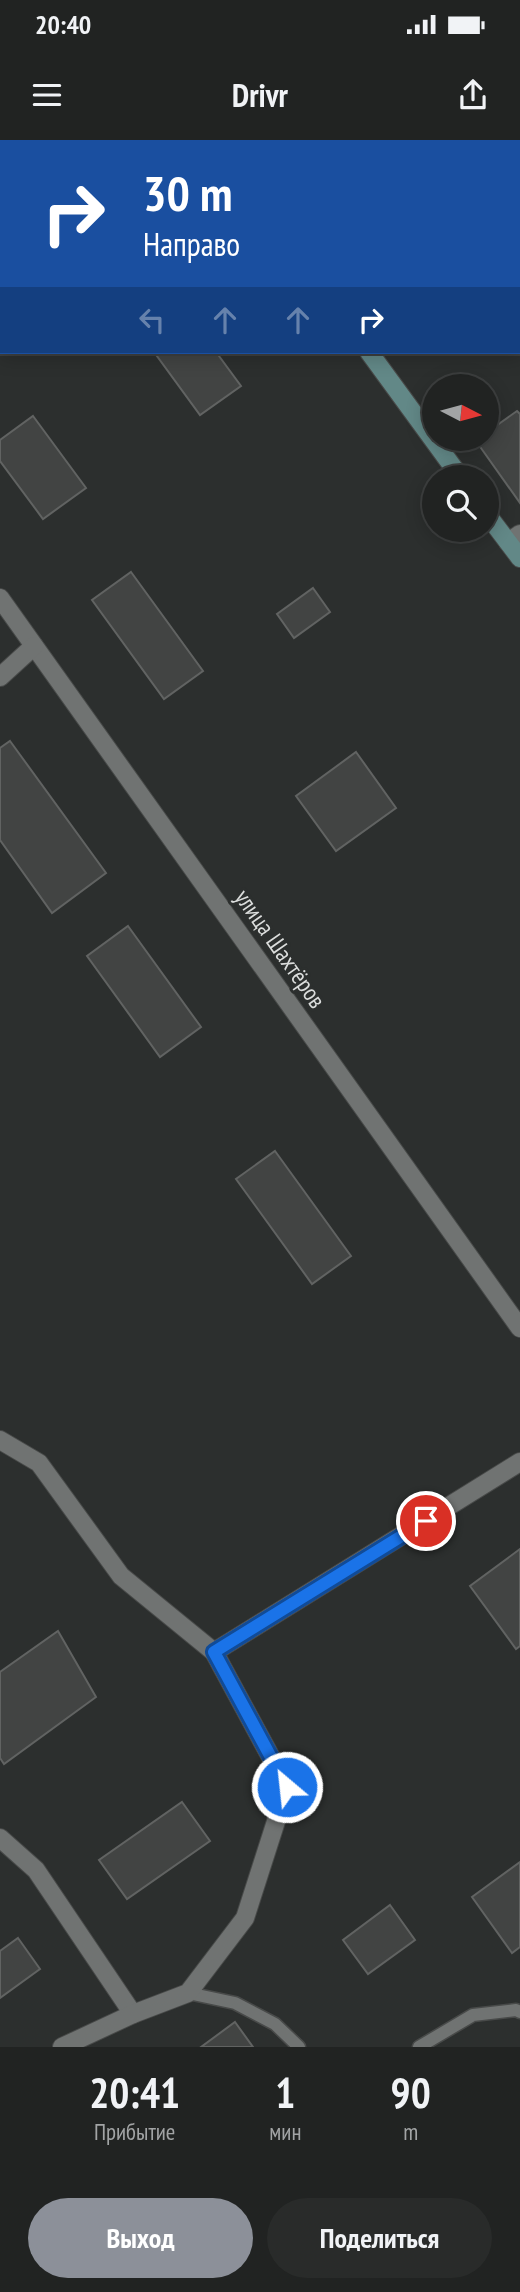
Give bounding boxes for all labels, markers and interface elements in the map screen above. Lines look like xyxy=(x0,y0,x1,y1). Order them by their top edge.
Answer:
text: 20:40 xyxy=(35,8,91,41)
text: Drivr xyxy=(232,74,288,116)
icon: menu xyxy=(28,76,66,114)
icon: share xyxy=(454,76,492,114)
text: 30 m xyxy=(143,161,232,225)
icon: right xyxy=(28,168,119,259)
text: Направо xyxy=(143,223,240,265)
icon: left xyxy=(133,301,171,339)
icon: ahead xyxy=(206,301,244,339)
icon: ahead xyxy=(279,301,317,339)
icon: right xyxy=(352,301,390,339)
north arrow xyxy=(422,374,499,452)
map controls xyxy=(422,374,499,542)
button: search xyxy=(422,465,499,542)
street label: улица Шахтёров xyxy=(228,883,333,1014)
pin xyxy=(396,1491,456,1551)
icon: arrive xyxy=(407,1502,445,1540)
position arrow xyxy=(250,1750,324,1824)
text: 20:41 xyxy=(89,2065,180,2120)
text: 1 xyxy=(275,2065,295,2120)
text: 90 xyxy=(391,2065,431,2120)
text: Прибытие xyxy=(94,2117,175,2146)
text: мин xyxy=(269,2117,301,2146)
text: m xyxy=(403,2117,418,2146)
button: Выход xyxy=(28,2198,253,2278)
button: Поделиться xyxy=(267,2198,492,2278)

